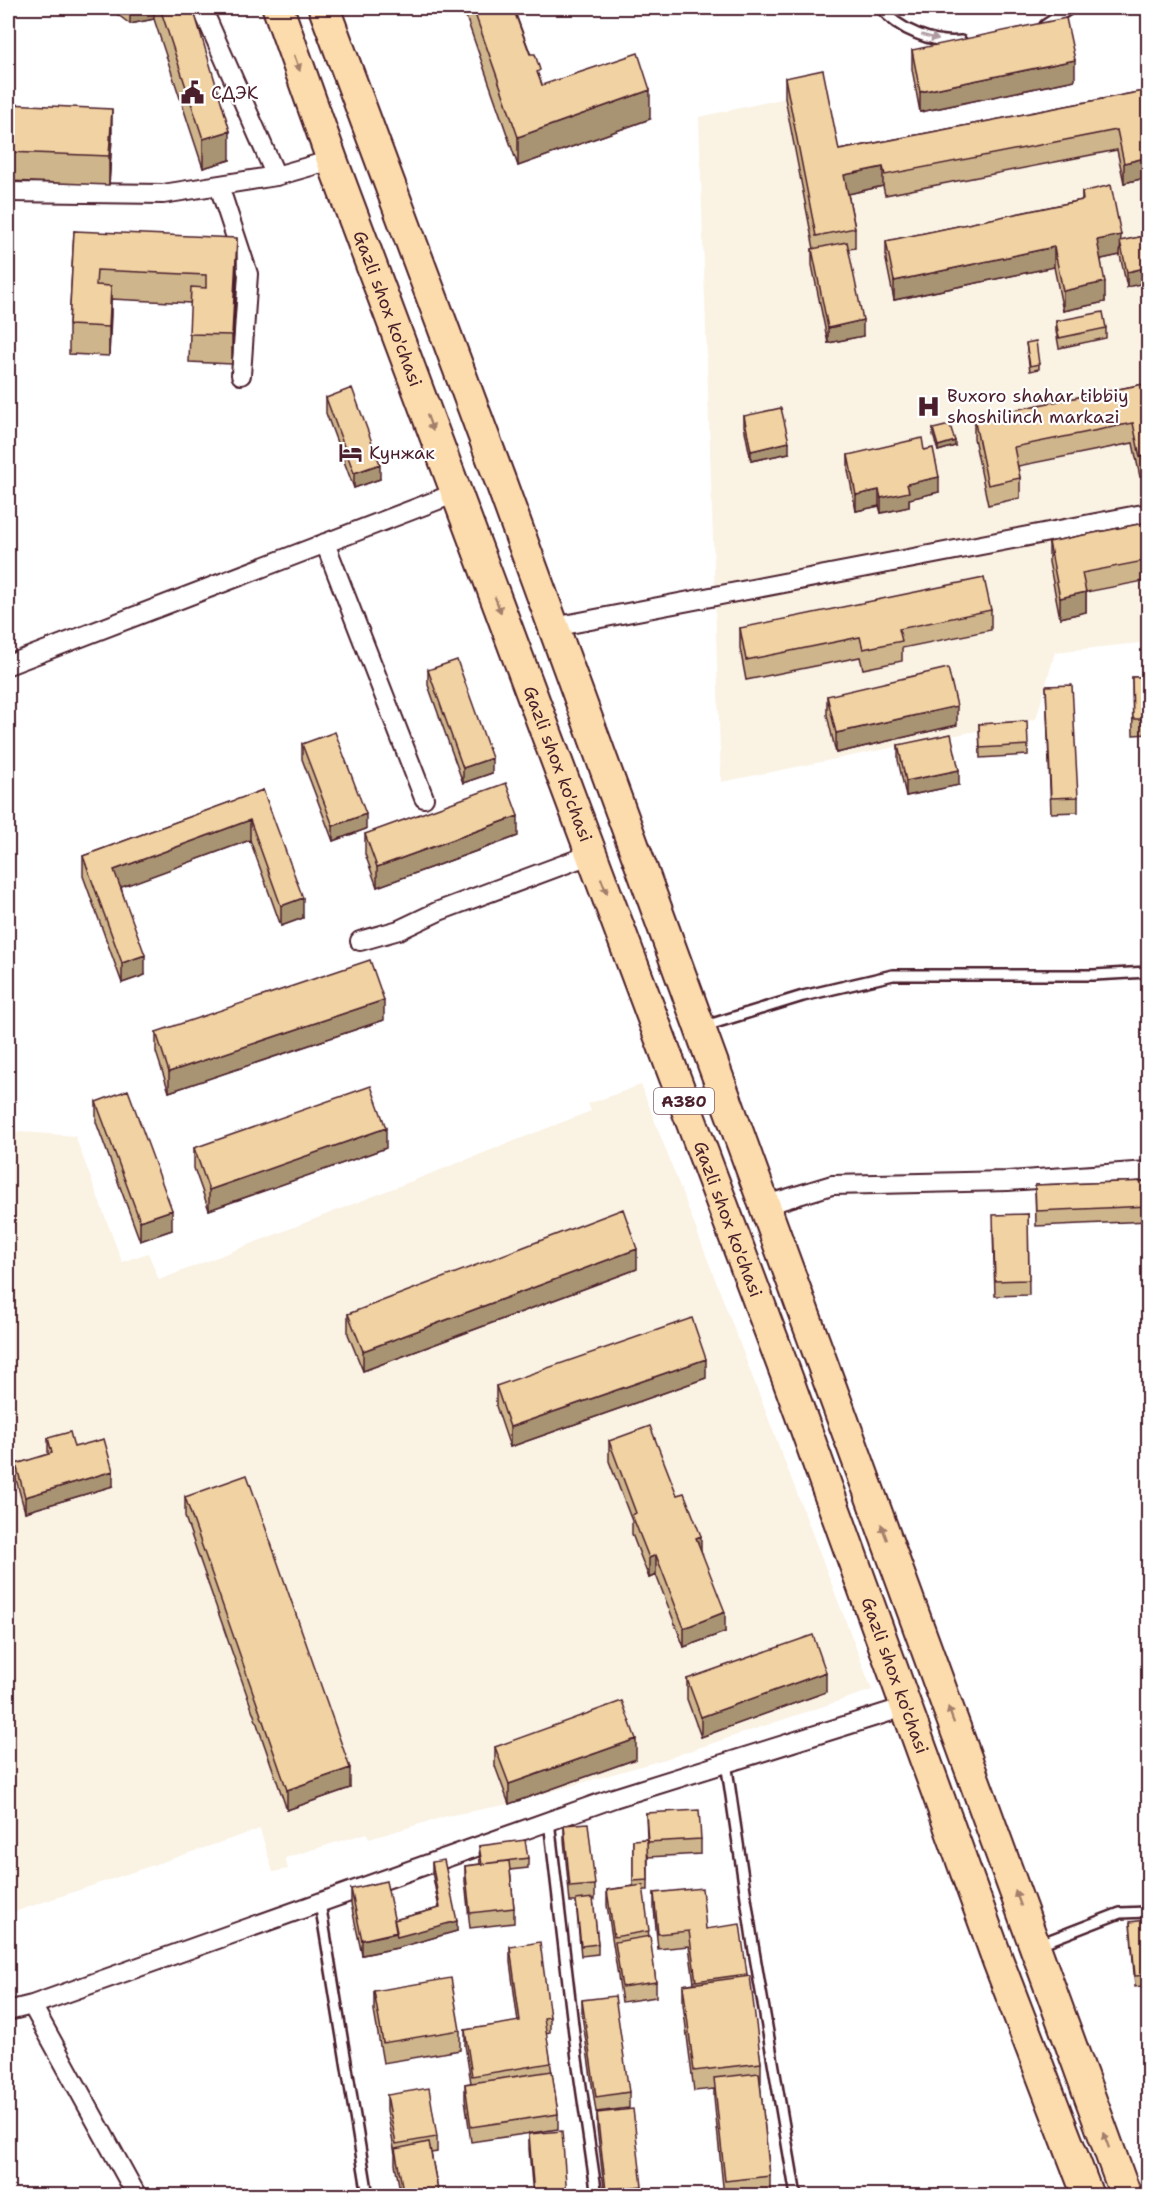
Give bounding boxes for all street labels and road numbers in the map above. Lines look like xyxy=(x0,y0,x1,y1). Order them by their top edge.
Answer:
street label: Gazli shox ko'chasi xyxy=(347,227,428,390)
street label: Gazli shox ko'chasi xyxy=(518,682,598,845)
road number: A380 xyxy=(654,1088,714,1114)
street label: Gazli shox ko'chasi xyxy=(688,1138,768,1301)
street label: Gazli shox ko'chasi xyxy=(855,1594,934,1757)

